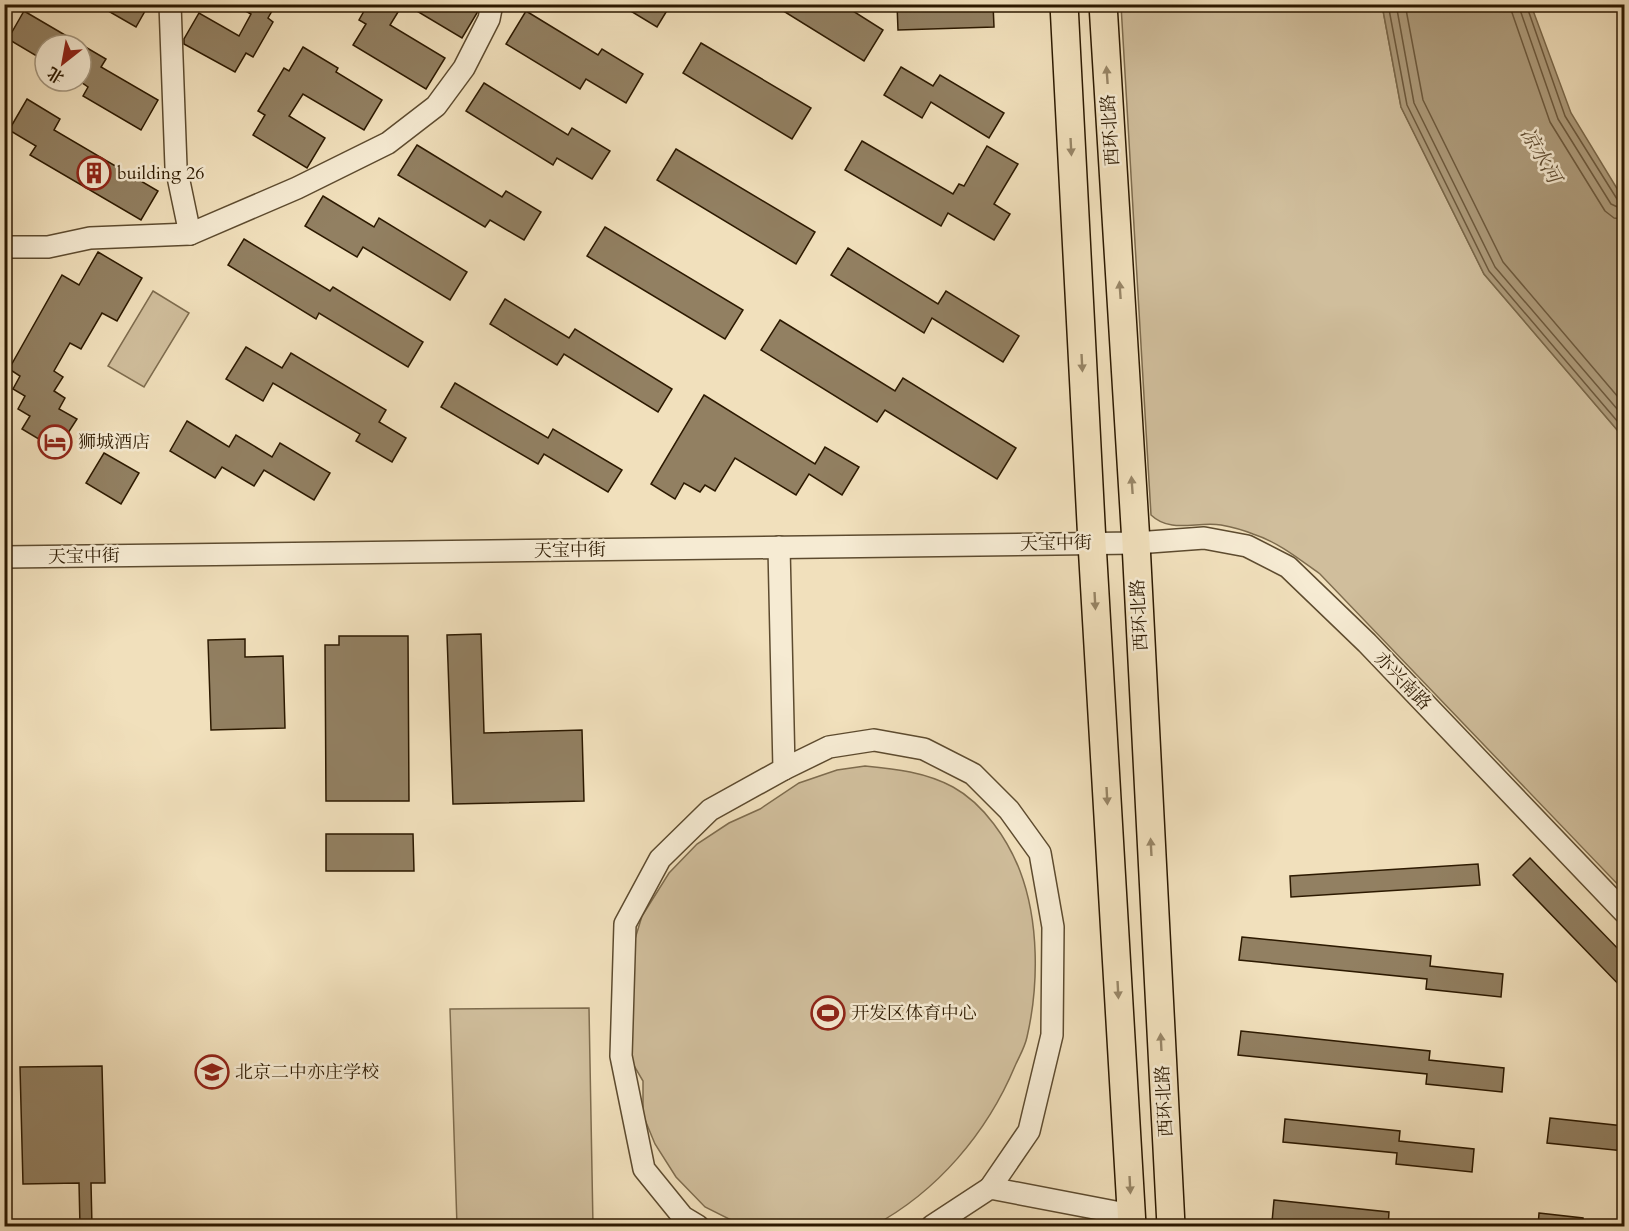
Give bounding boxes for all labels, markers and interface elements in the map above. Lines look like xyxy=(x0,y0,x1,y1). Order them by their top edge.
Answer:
north arrow xyxy=(33,33,93,93)
text: 北 xyxy=(43,61,68,89)
one-way arrow xyxy=(1102,65,1112,84)
street label: 西环北路 xyxy=(1096,93,1125,167)
water label: 凉水河 xyxy=(1514,123,1569,191)
one-way arrow xyxy=(1067,137,1076,156)
building icon: building 26 xyxy=(76,155,112,191)
place label: building 26 xyxy=(117,161,204,186)
one-way arrow xyxy=(1116,281,1125,300)
one-way arrow xyxy=(1078,353,1087,372)
hotel icon: 狮城酒店 xyxy=(37,424,73,460)
place label: 狮城酒店 xyxy=(78,430,150,455)
one-way arrow xyxy=(1128,475,1137,494)
street label: 天宝中街 xyxy=(1020,530,1092,557)
street label: 天宝中街 xyxy=(534,537,606,564)
street label: 天宝中街 xyxy=(48,543,120,570)
street label: 西环北路 xyxy=(1125,578,1154,652)
one-way arrow xyxy=(1090,592,1100,611)
street label: 亦兴南路 xyxy=(1369,647,1437,716)
one-way arrow xyxy=(1102,786,1111,805)
one-way arrow xyxy=(1147,838,1156,857)
one-way arrow xyxy=(1113,981,1123,1000)
sports icon: 开发区体育中心 xyxy=(810,995,846,1031)
place label: 开发区体育中心 xyxy=(851,1001,977,1026)
one-way arrow xyxy=(1157,1033,1166,1052)
school or university icon: 北京二中亦庄学校 xyxy=(194,1054,230,1090)
place label: 北京二中亦庄学校 xyxy=(235,1060,379,1085)
street label: 西环北路 xyxy=(1150,1064,1179,1138)
one-way arrow xyxy=(1125,1176,1134,1195)

